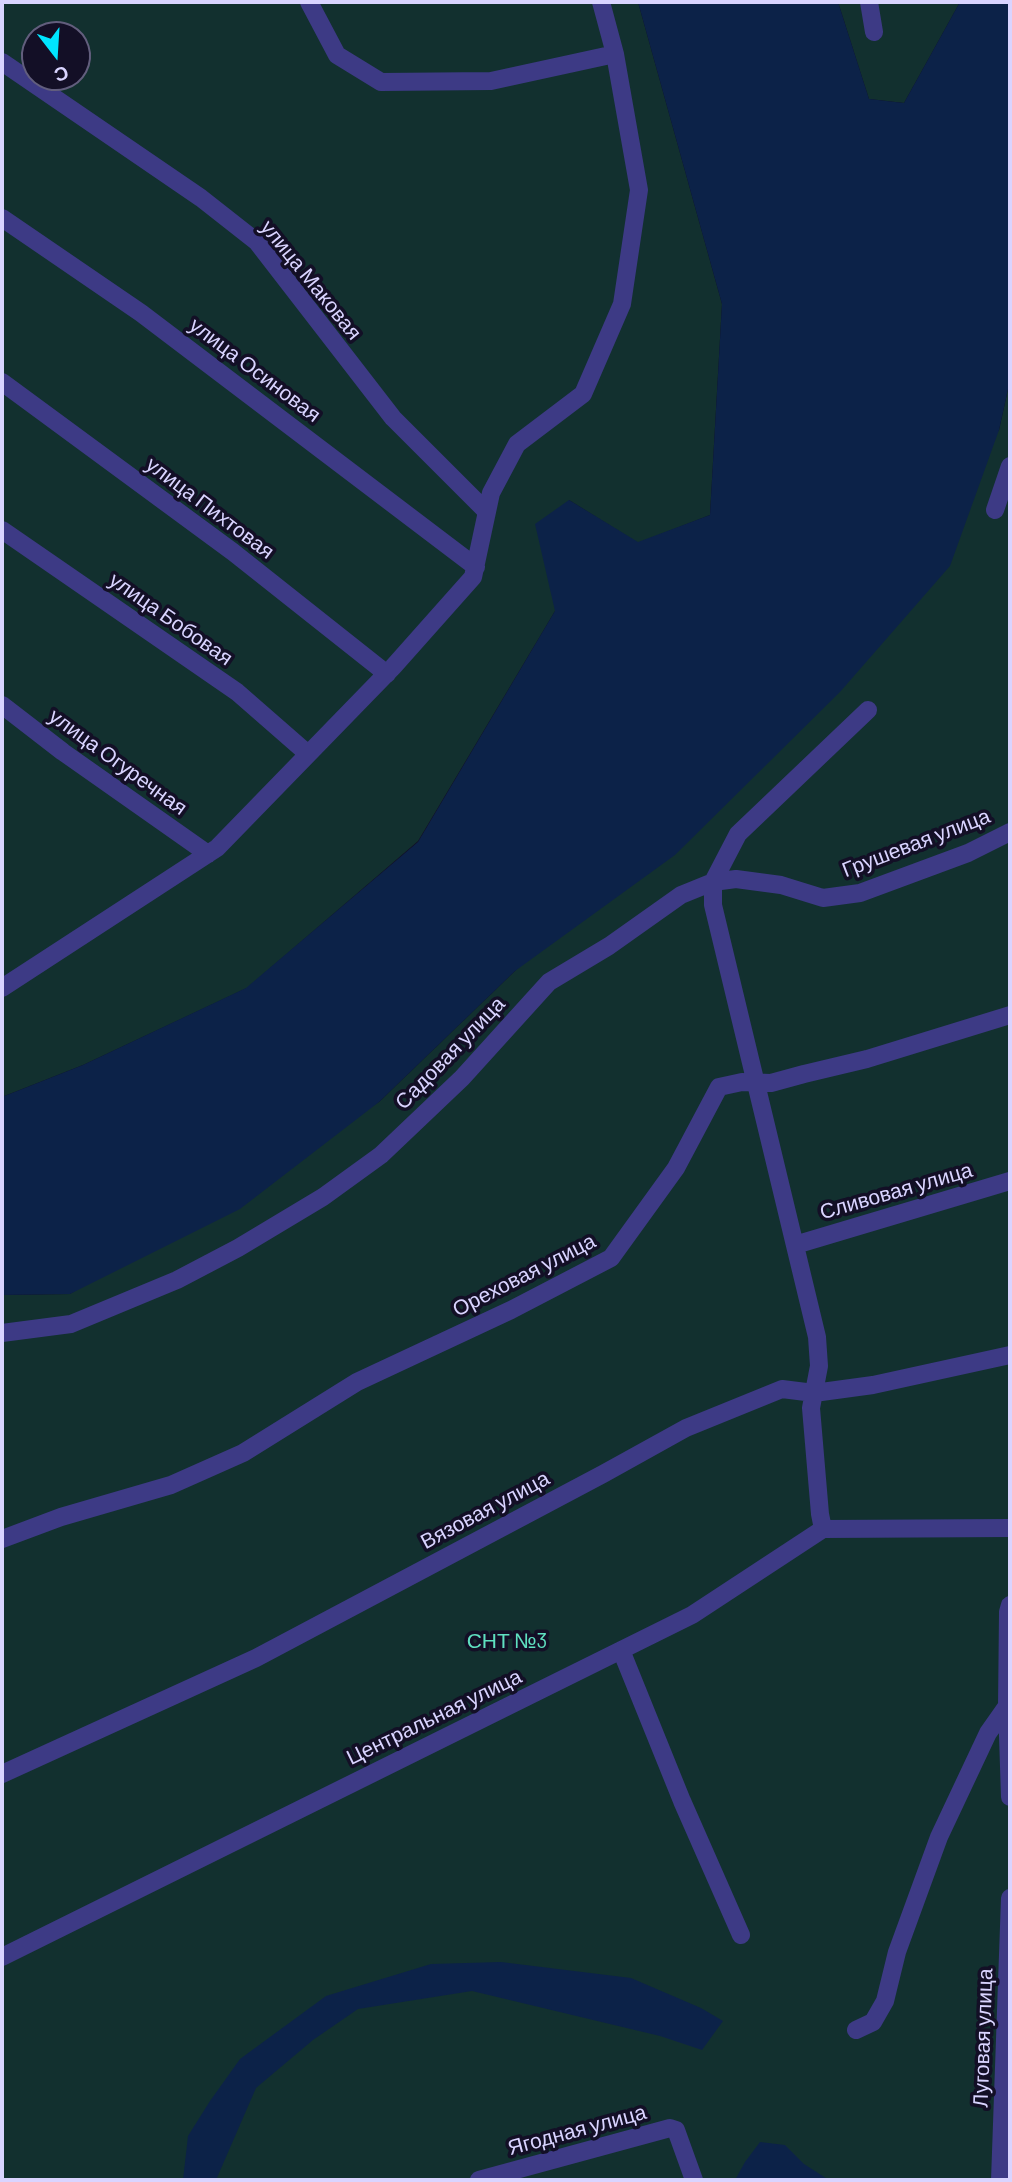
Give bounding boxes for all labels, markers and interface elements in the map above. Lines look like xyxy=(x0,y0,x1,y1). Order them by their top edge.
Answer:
north arrow xyxy=(21,21,91,91)
text: С xyxy=(52,62,72,88)
street label: улица Маковая xyxy=(255,215,367,345)
street label: улица Осиновая xyxy=(184,312,326,428)
street label: улица Пихтовая xyxy=(141,452,279,564)
street label: улица Бобовая xyxy=(104,567,238,671)
street label: улица Огуречная xyxy=(44,703,192,821)
street label: Грушевая улица xyxy=(838,803,994,883)
street label: Садовая улица xyxy=(390,991,510,1115)
street label: Сливовая улица xyxy=(817,1157,975,1225)
street label: Ореховая улица xyxy=(448,1228,600,1322)
street label: Вязовая улица xyxy=(416,1466,554,1554)
park label: СНТ №3 xyxy=(467,1628,547,1654)
street label: Центральная улица xyxy=(342,1664,526,1770)
street label: Луговая улица xyxy=(968,1968,998,2108)
street label: Ягодная улица xyxy=(505,2099,649,2161)

